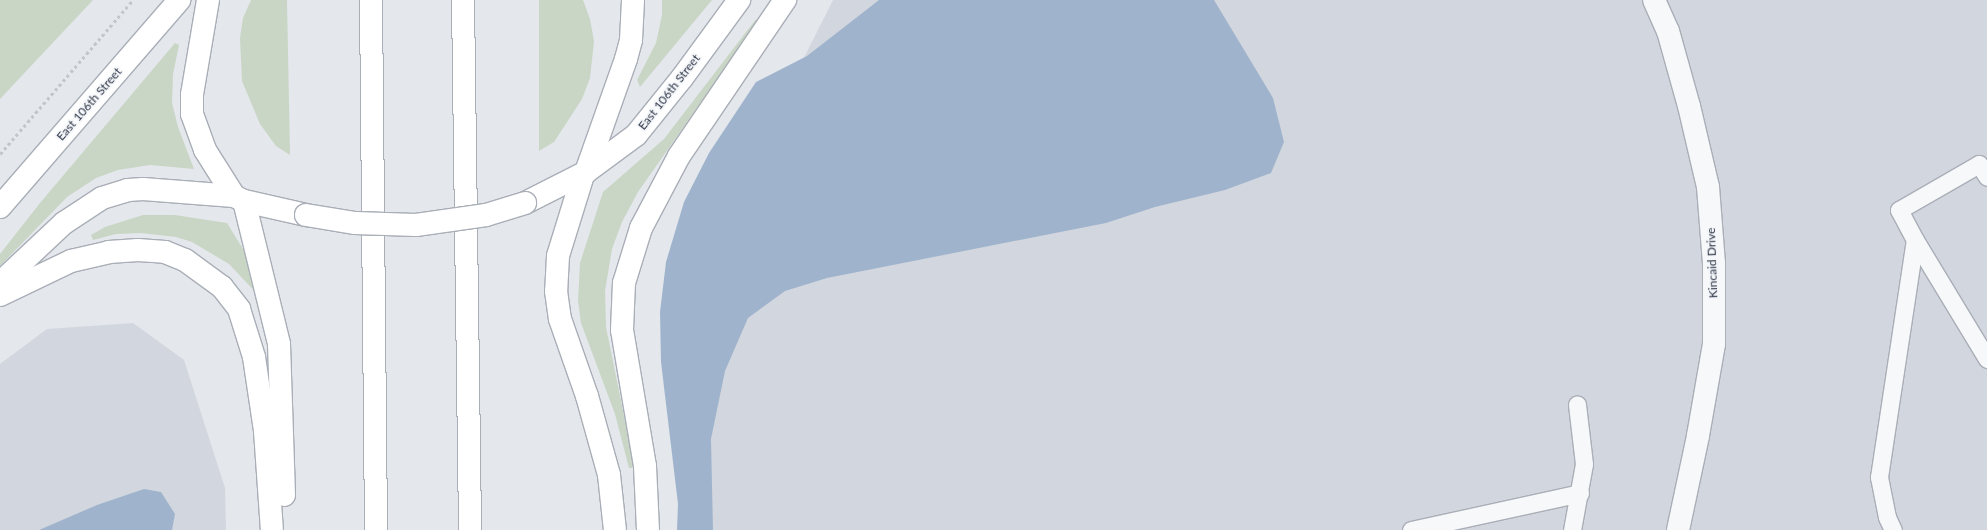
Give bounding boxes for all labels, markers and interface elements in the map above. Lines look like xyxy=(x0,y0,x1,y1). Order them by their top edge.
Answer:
street label: East 106th Street xyxy=(635,51,703,133)
street label: East 106th Street xyxy=(53,65,125,143)
street label: Kincaid Drive xyxy=(1704,228,1720,298)

